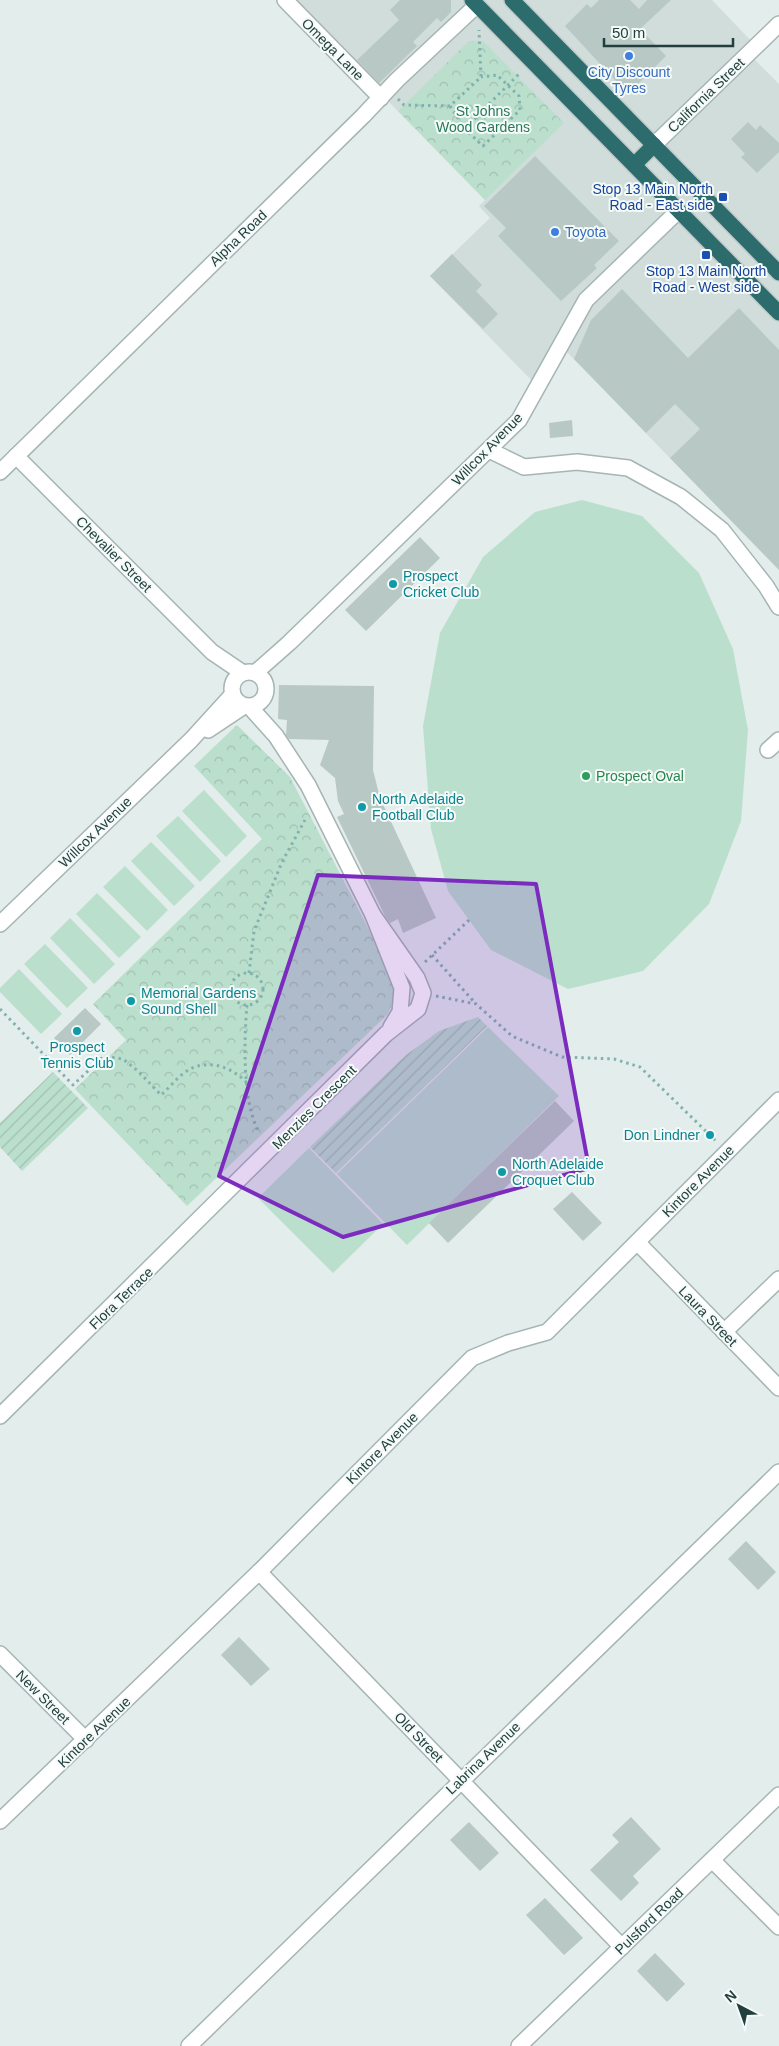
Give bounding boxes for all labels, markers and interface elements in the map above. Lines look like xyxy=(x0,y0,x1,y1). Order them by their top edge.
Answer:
street label: Omega Lane xyxy=(299,15,367,83)
scale bar xyxy=(604,15,733,47)
text: 50 m xyxy=(612,24,645,41)
marker: City Discount Tyres xyxy=(623,50,635,62)
street label: California Street xyxy=(664,54,748,136)
place label: City Discount Tyres xyxy=(588,64,670,96)
park label: St Johns Wood Gardens xyxy=(436,103,530,135)
place label: Stop 13 Main North Road - East side xyxy=(592,181,713,213)
marker: Stop 13 Main North Road - East side xyxy=(717,191,729,203)
street label: Alpha Road xyxy=(206,207,270,269)
place label: Toyota xyxy=(565,224,606,240)
marker: Toyota xyxy=(549,226,561,238)
marker: Stop 13 Main North Road - West side xyxy=(700,249,712,261)
place label: Stop 13 Main North Road - West side xyxy=(646,263,766,295)
street label: Willcox Avenue xyxy=(448,409,526,489)
street label: Chevalier Street xyxy=(73,513,155,595)
place label: Prospect Cricket Club xyxy=(403,568,479,600)
marker: Prospect Cricket Club xyxy=(387,578,399,590)
place label: Prospect Oval xyxy=(596,768,684,784)
marker: Prospect Oval xyxy=(580,770,592,782)
place label: North Adelaide Football Club xyxy=(372,791,464,823)
street label: Willcox Avenue xyxy=(55,793,135,871)
marker: North Adelaide Football Club xyxy=(356,801,368,813)
place label: Memorial Gardens Sound Shell xyxy=(141,985,256,1017)
marker: Memorial Gardens Sound Shell xyxy=(125,995,137,1007)
marker: Prospect Tennis Club xyxy=(71,1025,83,1037)
place label: Prospect Tennis Club xyxy=(40,1039,114,1071)
street label: Menzies Crescent xyxy=(269,1062,359,1152)
place label: Don Lindner xyxy=(624,1127,700,1143)
marker: Don Lindner xyxy=(704,1129,716,1141)
street label: Kintore Avenue xyxy=(659,1142,737,1220)
place label: North Adelaide Croquet Club xyxy=(512,1156,604,1188)
marker: North Adelaide Croquet Club xyxy=(496,1166,508,1178)
street label: Flora Terrace xyxy=(86,1264,156,1332)
street label: Laura Street xyxy=(675,1283,741,1349)
street label: Kintore Avenue xyxy=(343,1409,421,1487)
street label: New Street xyxy=(13,1667,73,1727)
street label: Kintore Avenue xyxy=(54,1693,134,1771)
street label: Old Street xyxy=(391,1709,447,1765)
street label: Labrina Avenue xyxy=(443,1718,524,1797)
street label: Pulsford Road xyxy=(612,1884,686,1958)
north arrow xyxy=(714,1981,764,2031)
text: N xyxy=(721,1987,740,2006)

